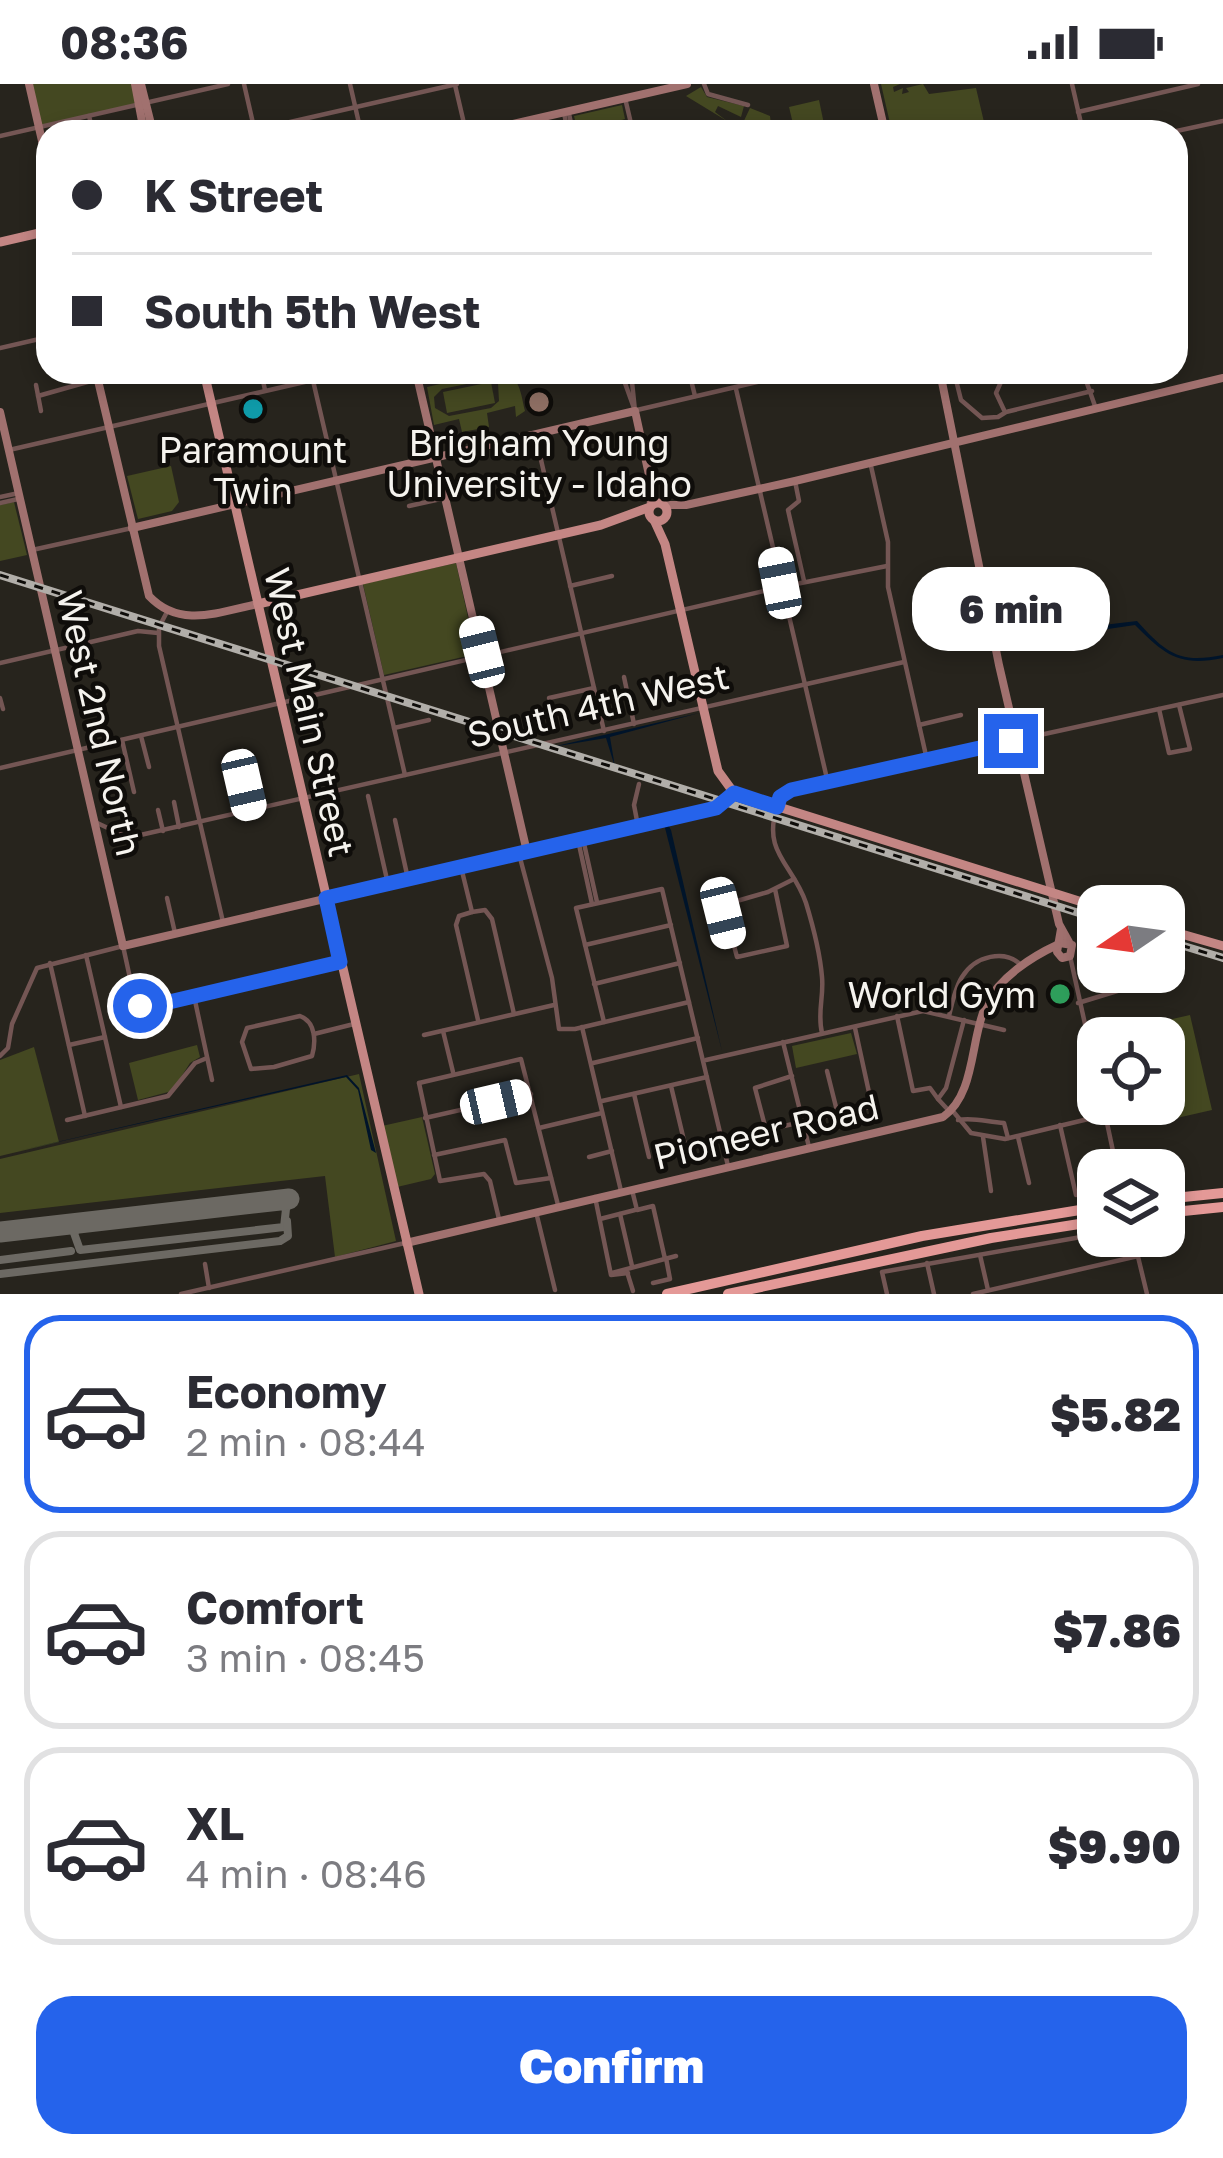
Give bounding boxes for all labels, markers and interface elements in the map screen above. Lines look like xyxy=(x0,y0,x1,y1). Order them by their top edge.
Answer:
text: 08:36 xyxy=(60,15,188,69)
text: K Street xyxy=(144,168,323,222)
text: South 5th West xyxy=(144,284,481,338)
marker: Brigham Young University - Idaho xyxy=(526,389,552,415)
marker: Paramount Twin xyxy=(240,396,266,422)
place label: Brigham Young University - Idaho xyxy=(386,421,692,505)
place label: Paramount Twin xyxy=(158,428,348,512)
car xyxy=(755,544,805,622)
street label: West Main Street xyxy=(256,563,364,861)
callout: 6 min xyxy=(912,567,1110,651)
text: 6 min xyxy=(959,585,1063,632)
street label: West 2nd North xyxy=(49,586,151,860)
car xyxy=(456,613,508,691)
street label: South 4th West xyxy=(463,654,733,756)
route end xyxy=(984,714,1038,768)
car xyxy=(218,746,270,824)
car xyxy=(697,874,749,952)
north arrow xyxy=(1077,885,1185,993)
map controls xyxy=(1077,885,1185,1257)
place label: World Gym xyxy=(848,973,1036,1016)
route start xyxy=(113,979,167,1033)
marker: World Gym xyxy=(1047,981,1073,1007)
button: locate xyxy=(1077,1017,1185,1125)
car xyxy=(457,1076,535,1128)
street label: Pioneer Road xyxy=(649,1084,883,1178)
button: layers xyxy=(1077,1149,1185,1257)
icon: car xyxy=(42,1360,150,1468)
text: Economy xyxy=(186,1364,387,1418)
text: $5.82 xyxy=(1050,1387,1181,1441)
text: 2 min · 08:44 xyxy=(186,1418,426,1465)
icon: car xyxy=(42,1576,150,1684)
text: Comfort xyxy=(186,1580,364,1634)
text: $7.86 xyxy=(1053,1603,1181,1657)
text: 3 min · 08:45 xyxy=(186,1634,425,1681)
icon: car xyxy=(42,1792,150,1900)
text: XL xyxy=(186,1796,244,1850)
text: $9.90 xyxy=(1048,1819,1181,1873)
text: 4 min · 08:46 xyxy=(186,1850,427,1897)
button: Confirm xyxy=(36,1996,1187,2134)

